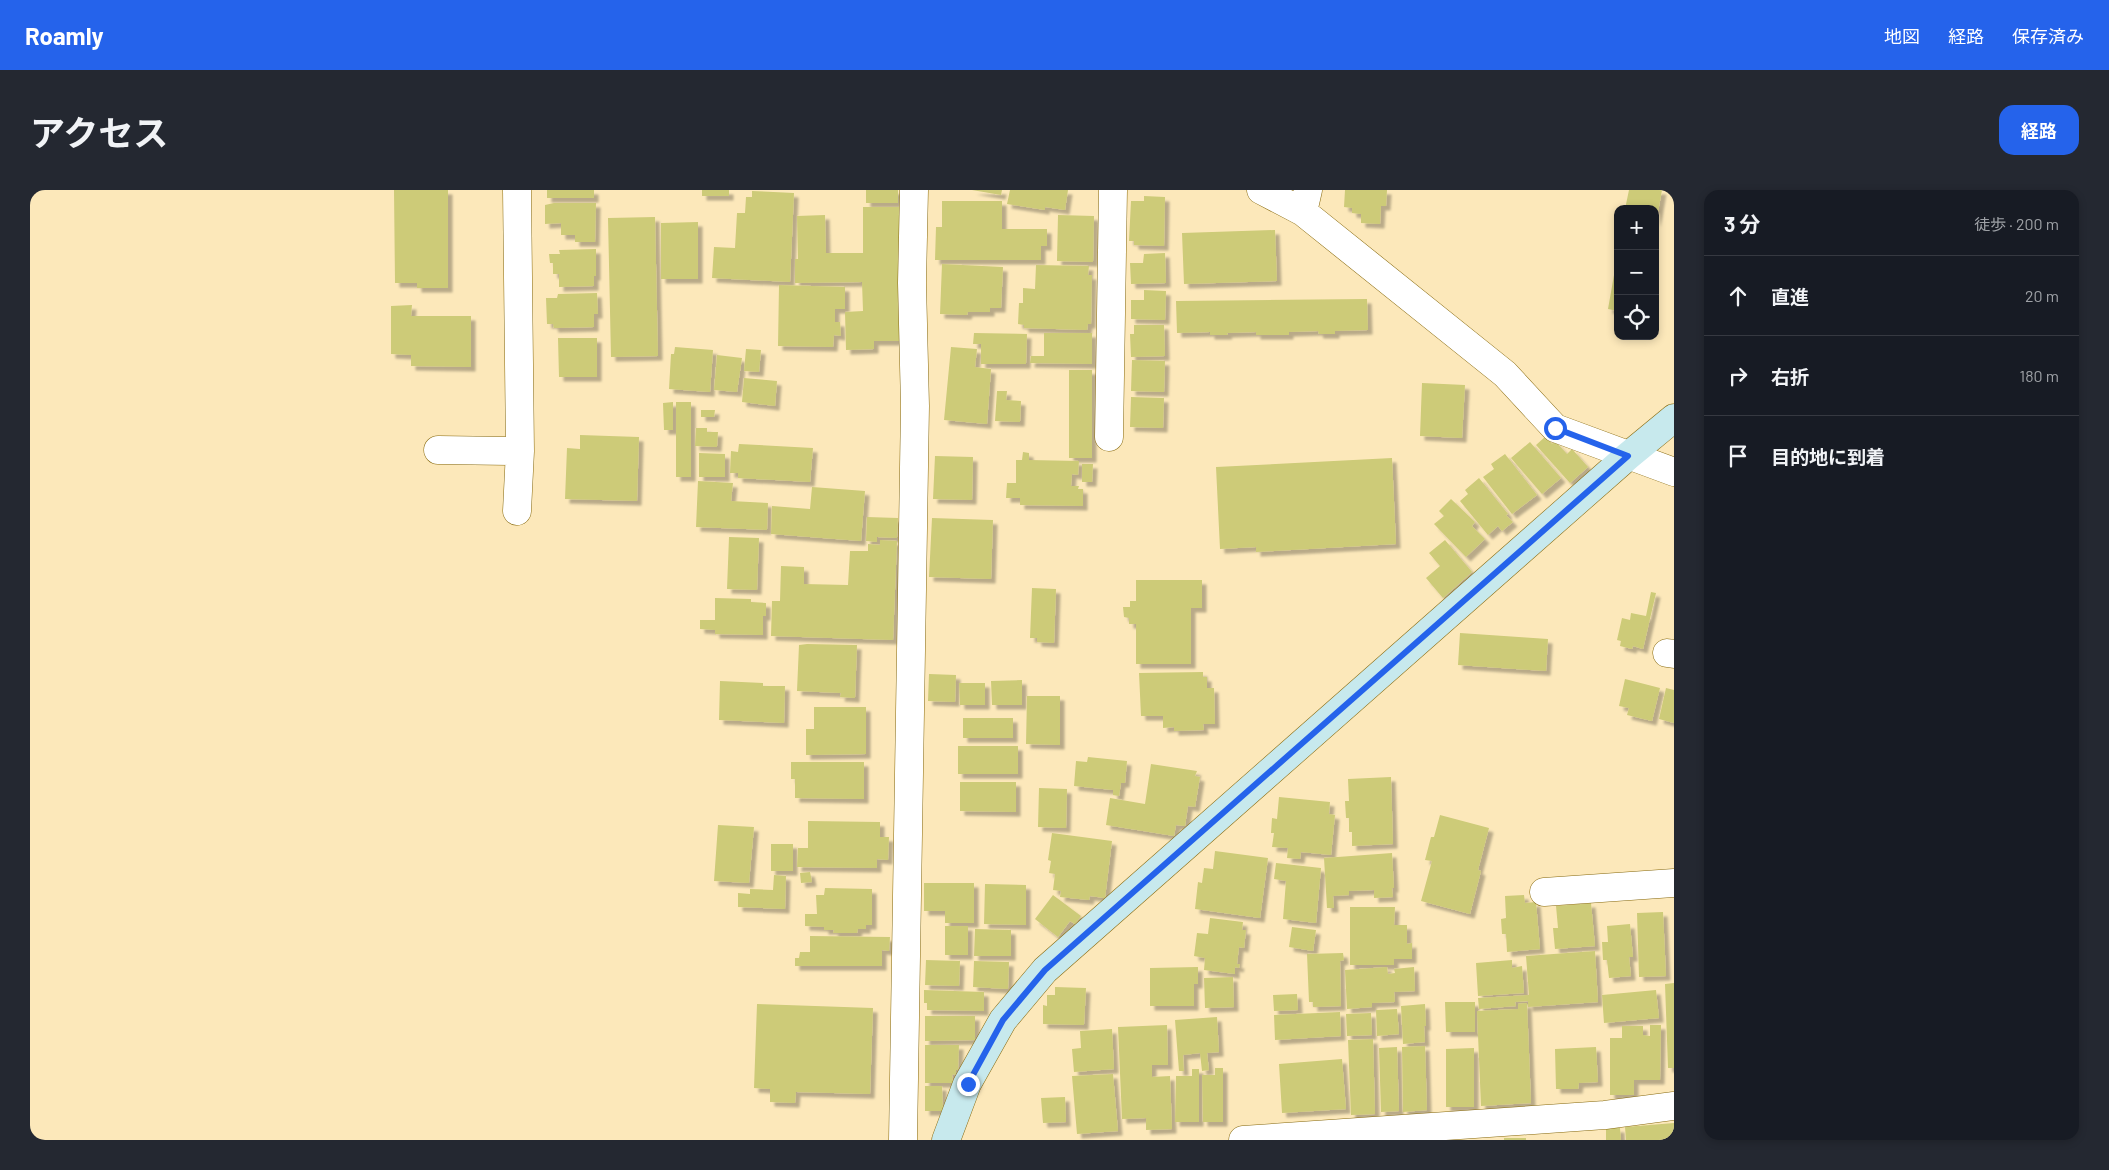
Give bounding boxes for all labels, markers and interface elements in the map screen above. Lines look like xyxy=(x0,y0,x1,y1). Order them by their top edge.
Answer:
text: Roamly xyxy=(25,21,104,50)
text: 地図 xyxy=(1884,25,1920,47)
text: 経路 xyxy=(1948,25,1984,47)
text: 保存済み xyxy=(2012,25,2084,47)
button: 経路 xyxy=(1999,105,2079,155)
text: アクセス xyxy=(30,111,168,153)
map controls xyxy=(1614,205,1659,340)
button: + xyxy=(1614,205,1659,250)
text: 3 分 xyxy=(1724,211,1761,236)
text: 徒歩 · 200 m xyxy=(1974,214,2059,233)
button: − xyxy=(1614,250,1659,295)
icon: ahead xyxy=(1724,282,1752,310)
text: 直進 xyxy=(1771,285,1809,308)
text: 20 m xyxy=(2025,286,2059,305)
button: locate xyxy=(1614,295,1659,340)
icon: right xyxy=(1724,362,1752,390)
text: 右折 xyxy=(1771,365,1809,388)
text: 180 m xyxy=(2020,366,2059,385)
route start xyxy=(1544,417,1567,440)
icon: arrive xyxy=(1724,442,1752,470)
text: 目的地に到着 xyxy=(1771,445,1885,468)
route end xyxy=(957,1073,980,1096)

